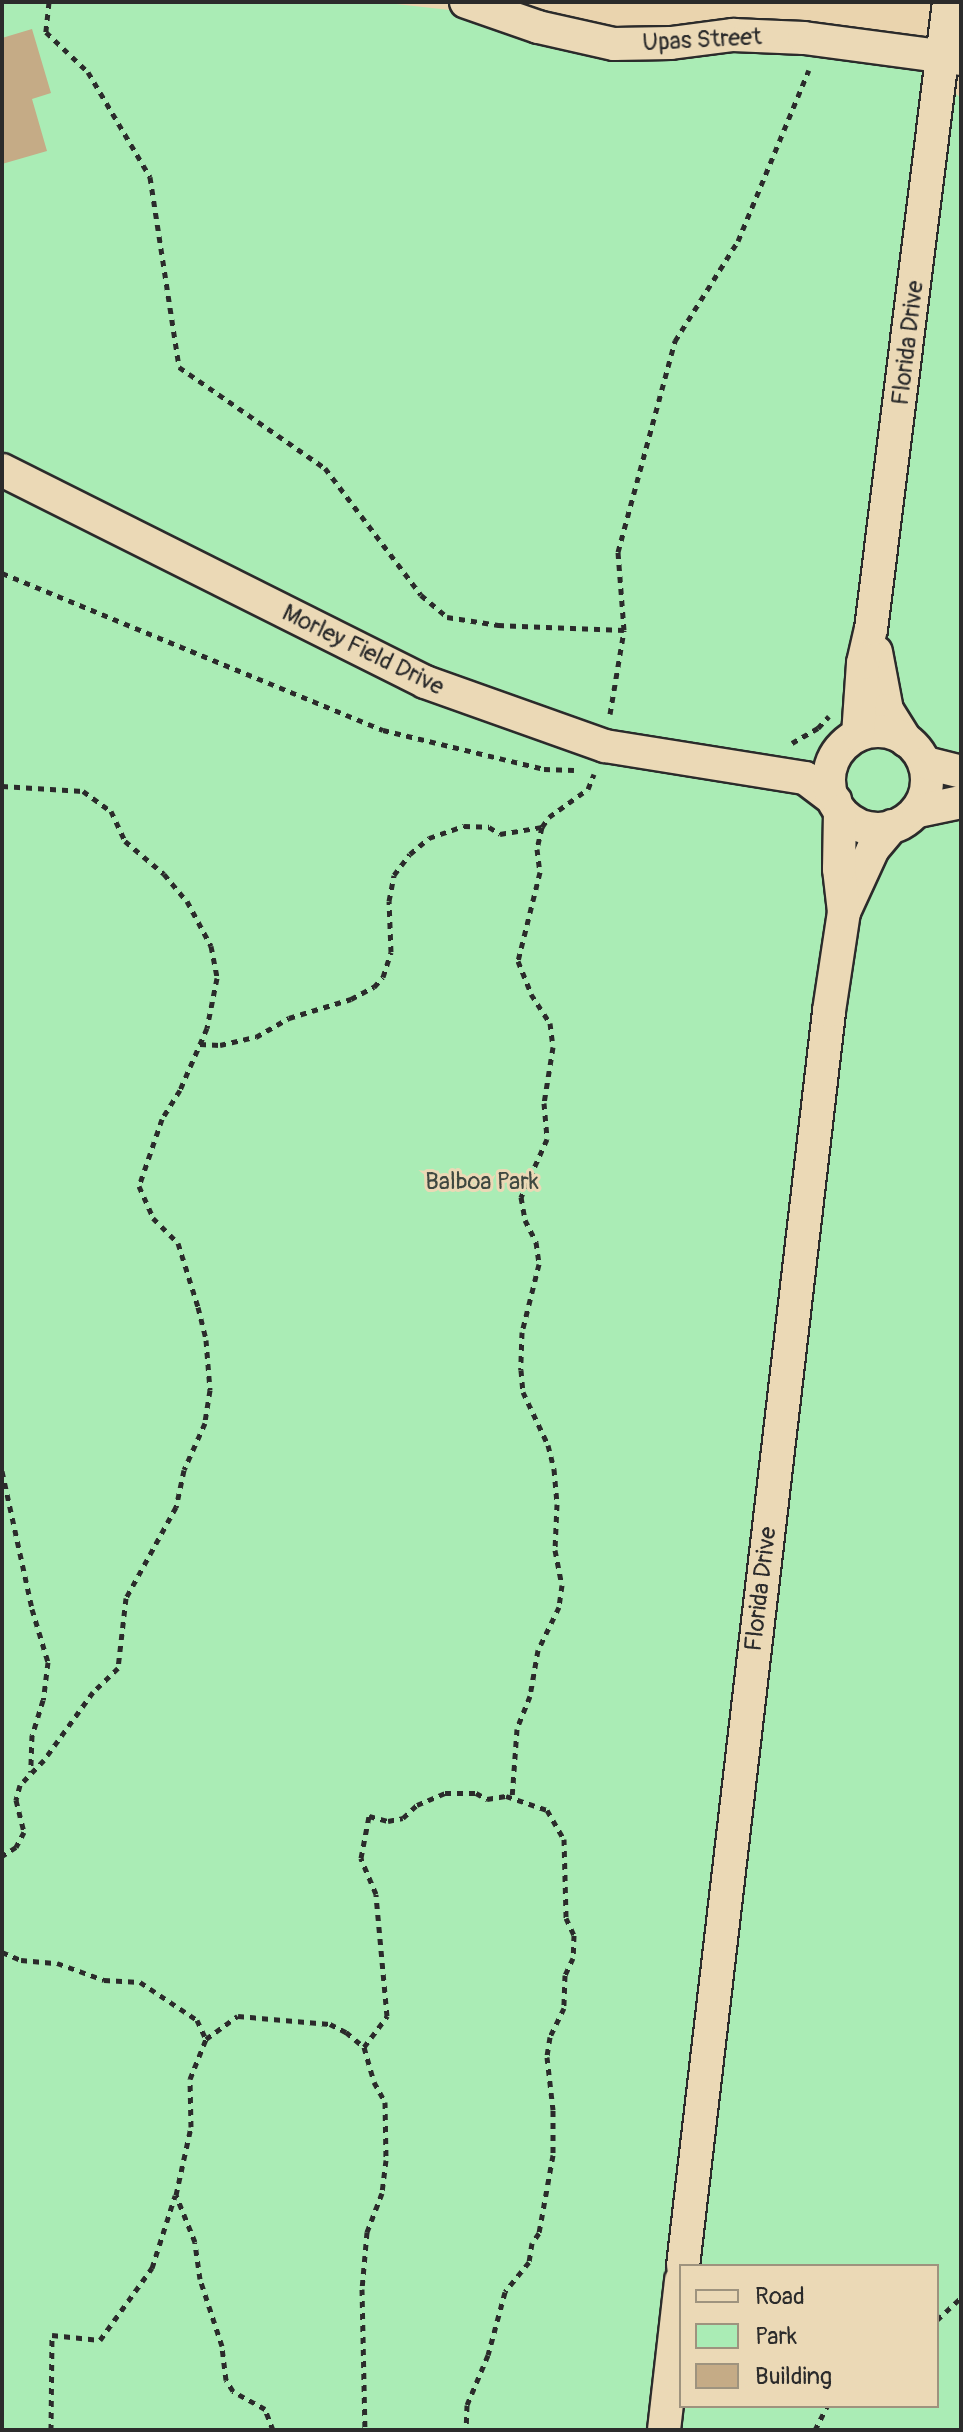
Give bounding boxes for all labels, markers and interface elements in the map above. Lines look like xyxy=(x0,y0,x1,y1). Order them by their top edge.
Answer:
street label: Upas Street xyxy=(642,22,762,58)
street label: Florida Drive xyxy=(886,279,930,407)
street label: Morley Field Drive xyxy=(278,598,448,702)
park label: Balboa Park xyxy=(425,1168,539,1196)
street label: Florida Drive xyxy=(739,1525,783,1653)
legend xyxy=(679,2264,939,2408)
text: Road xyxy=(755,2282,805,2311)
text: Park xyxy=(755,2322,797,2351)
text: Building xyxy=(755,2362,832,2391)

